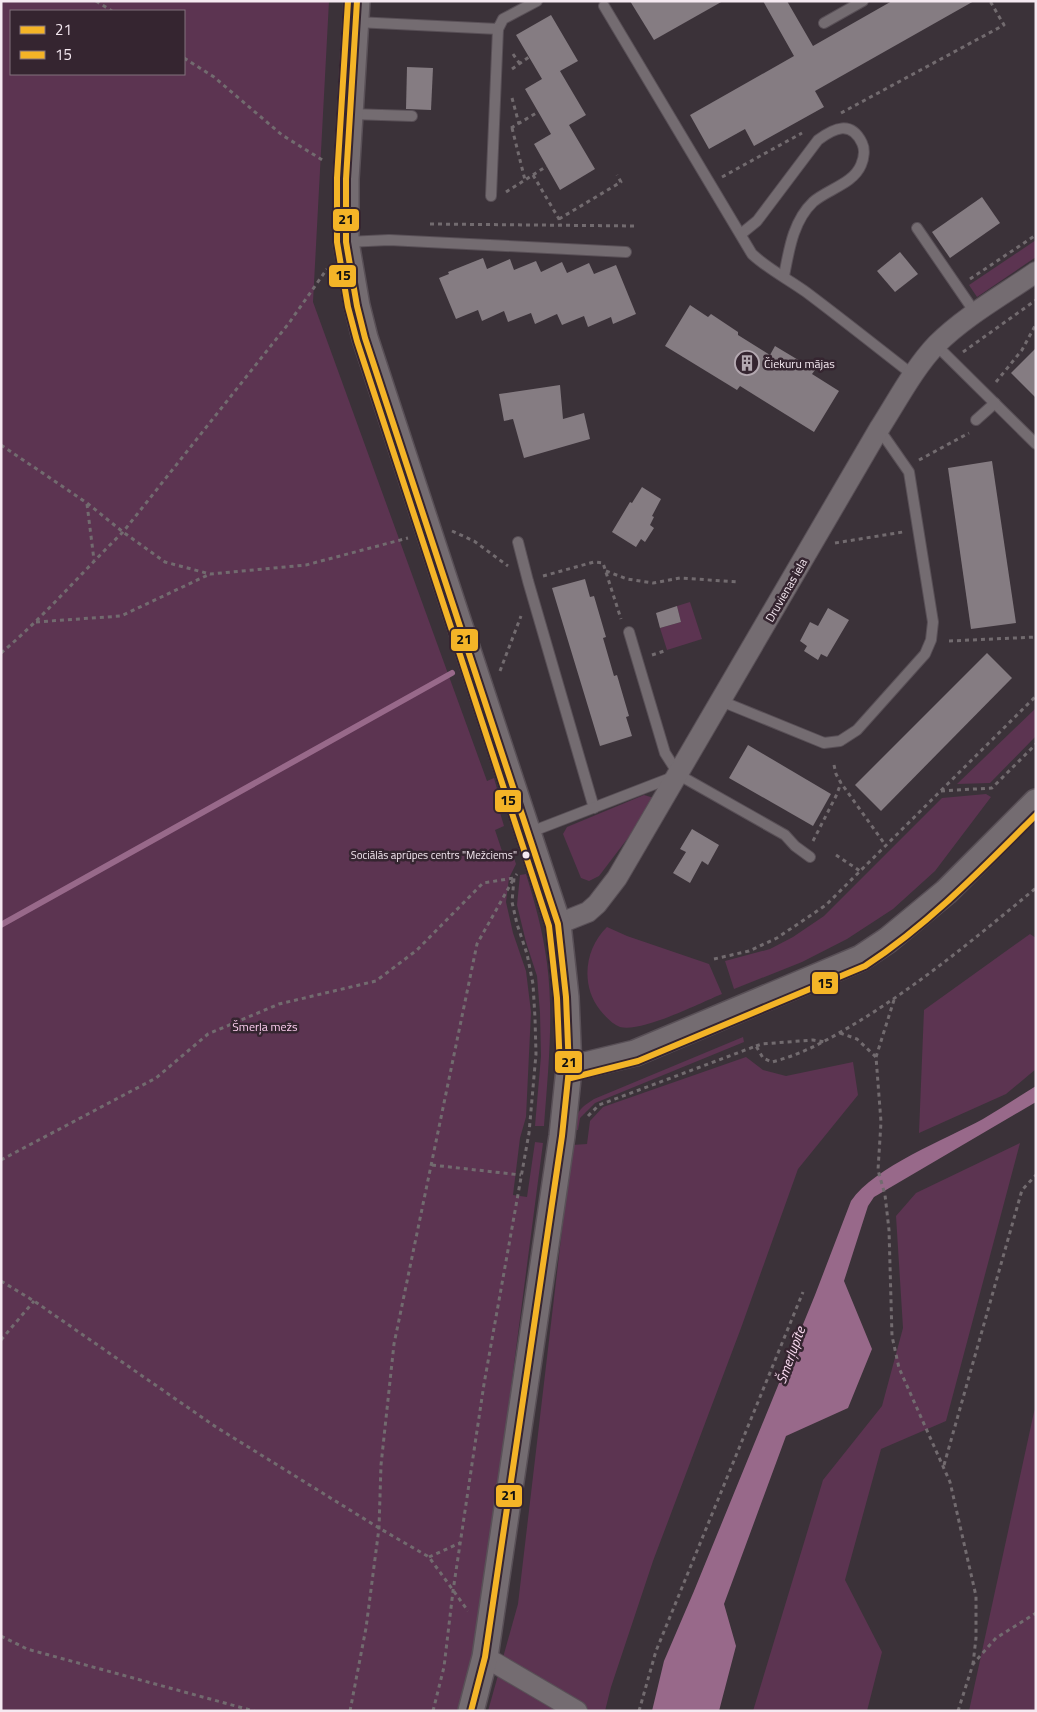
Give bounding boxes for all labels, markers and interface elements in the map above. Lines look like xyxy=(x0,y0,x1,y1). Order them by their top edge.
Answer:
legend xyxy=(10,10,185,75)
text: 21 xyxy=(55,18,72,41)
text: 15 xyxy=(55,43,72,66)
line badge: 21 xyxy=(332,208,360,232)
text: 21 xyxy=(338,208,354,229)
line badge: 15 xyxy=(328,264,357,288)
text: 15 xyxy=(335,264,351,285)
building icon: Čiekuru mājas xyxy=(734,350,760,376)
place label: Čiekuru mājas xyxy=(764,354,835,373)
street label: Druvienas iela xyxy=(760,555,812,625)
line badge: 21 xyxy=(450,628,479,652)
text: 21 xyxy=(456,628,472,649)
line badge: 15 xyxy=(494,789,522,813)
text: 15 xyxy=(500,789,516,810)
place label: Sociālās aprūpes centrs "Mežciems" xyxy=(351,847,517,863)
marker: Sociālās aprūpes centrs "Mežciems" xyxy=(521,850,531,860)
line badge: 15 xyxy=(811,971,839,995)
text: 15 xyxy=(817,972,833,993)
park label: Šmerļa mežs xyxy=(232,1017,298,1036)
line badge: 21 xyxy=(554,1050,583,1074)
text: 21 xyxy=(561,1051,577,1072)
water label: Šmerļupīte xyxy=(770,1322,811,1387)
line badge: 21 xyxy=(495,1484,523,1508)
text: 21 xyxy=(501,1484,517,1505)

